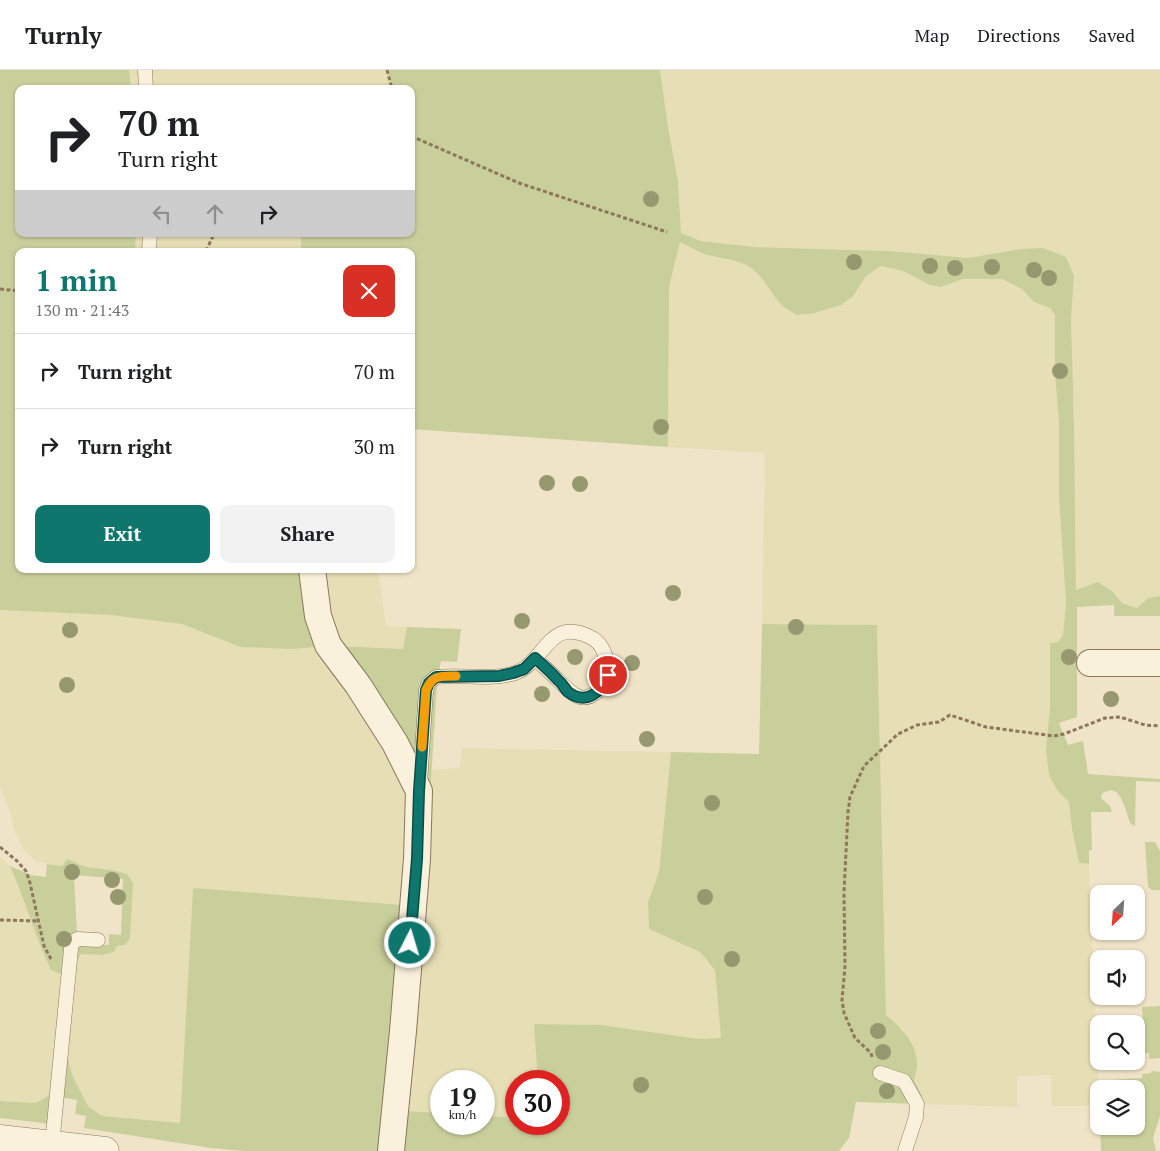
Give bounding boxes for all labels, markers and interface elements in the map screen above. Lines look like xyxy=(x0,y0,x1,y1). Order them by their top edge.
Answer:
text: Turnly xyxy=(25,19,102,51)
text: Map xyxy=(914,23,949,47)
text: Directions xyxy=(977,23,1060,47)
text: Saved xyxy=(1088,23,1135,47)
text: 70 m xyxy=(118,100,199,146)
icon: right xyxy=(35,105,100,170)
text: Turn right xyxy=(118,144,218,173)
icon: left xyxy=(148,200,176,228)
icon: ahead xyxy=(201,200,229,228)
icon: right xyxy=(254,200,282,228)
text: 1 min xyxy=(35,260,117,300)
button: close xyxy=(343,265,395,317)
text: 130 m · 21:43 xyxy=(35,299,129,321)
icon: right xyxy=(35,357,63,385)
text: Turn right xyxy=(78,359,172,384)
text: 70 m xyxy=(354,359,395,384)
icon: right xyxy=(35,432,63,460)
text: Turn right xyxy=(78,434,172,459)
text: 30 m xyxy=(354,434,395,459)
button: Exit xyxy=(35,505,210,563)
button: Share xyxy=(220,505,395,563)
pin xyxy=(587,654,629,696)
icon: arrive xyxy=(594,661,622,689)
north arrow xyxy=(1090,885,1145,940)
map controls xyxy=(1090,885,1145,1135)
position arrow xyxy=(383,916,435,968)
button: sound xyxy=(1090,950,1145,1005)
button: search xyxy=(1090,1015,1145,1070)
speed limit sign: 30 xyxy=(505,1070,570,1135)
text: 19 xyxy=(448,1080,477,1113)
button: layers xyxy=(1090,1080,1145,1135)
text: km/h xyxy=(449,1107,476,1122)

